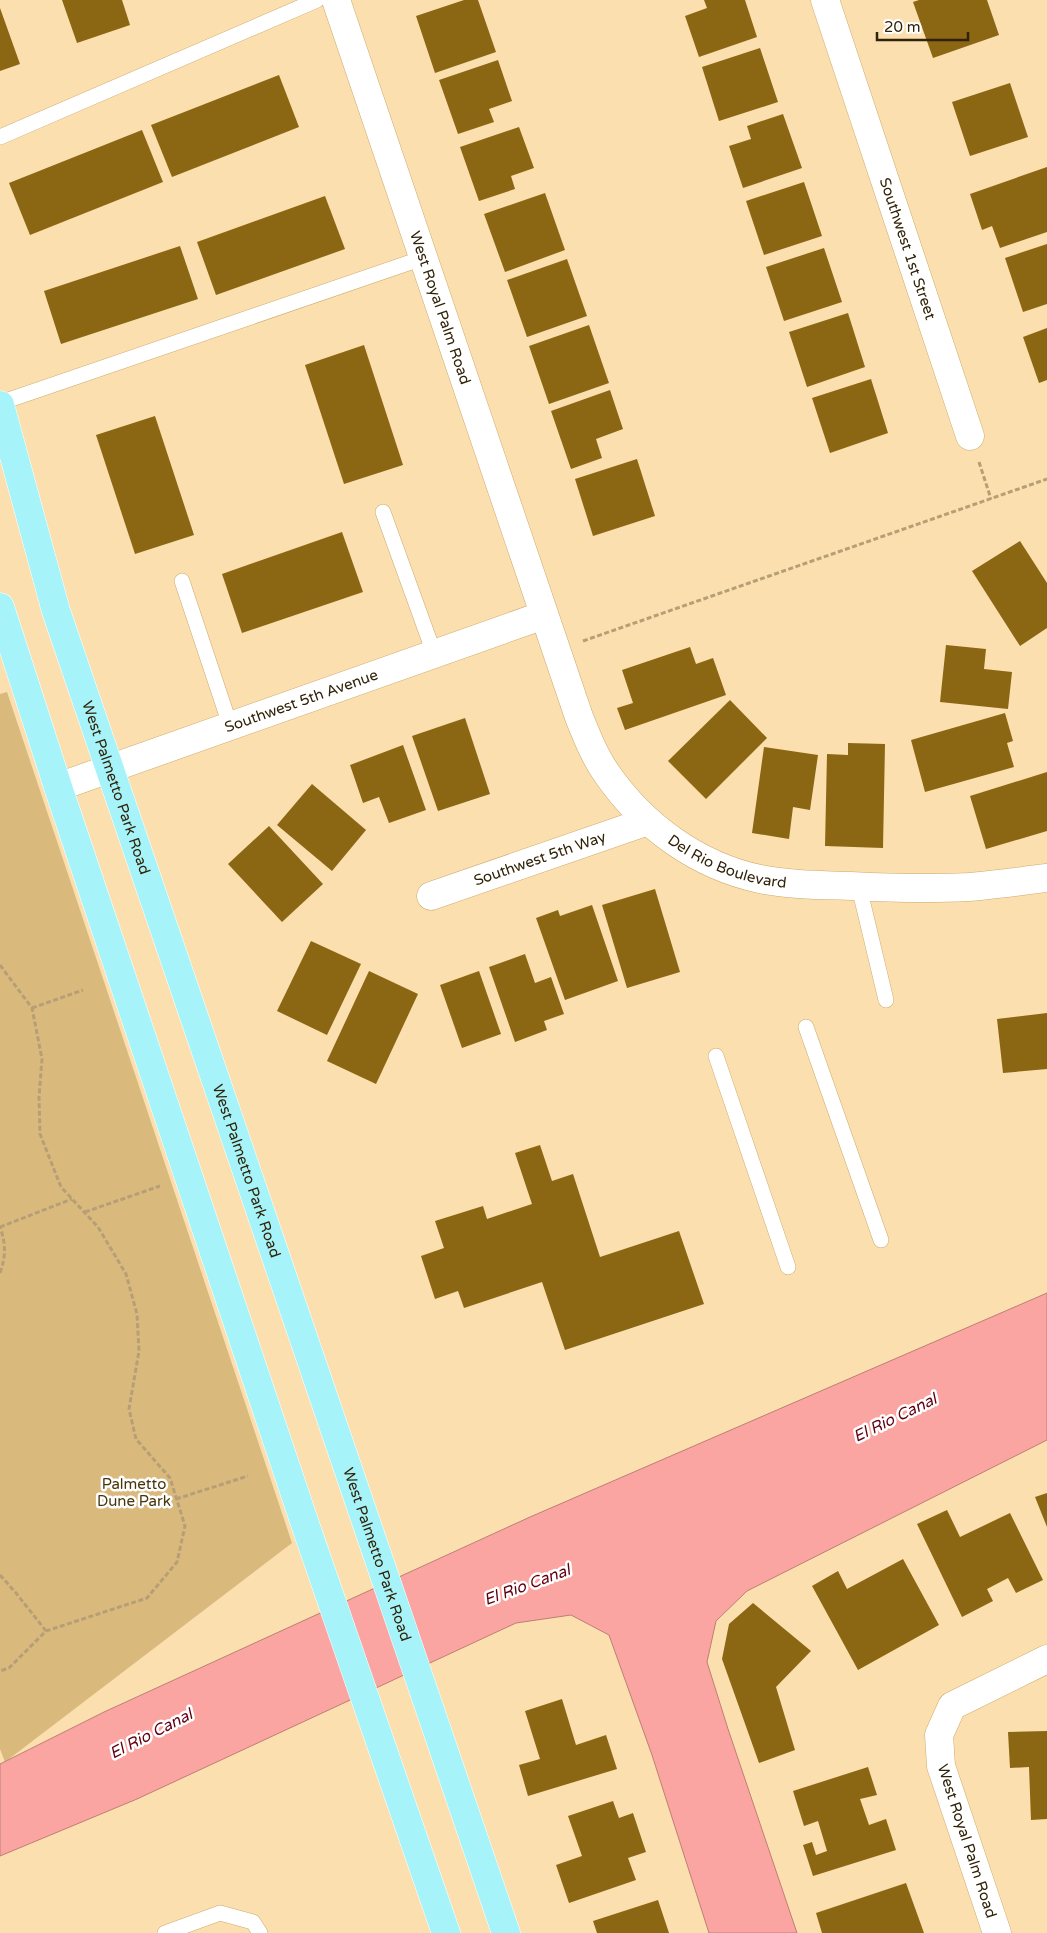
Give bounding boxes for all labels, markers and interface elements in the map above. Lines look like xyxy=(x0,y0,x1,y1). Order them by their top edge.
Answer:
scale bar xyxy=(877,10,968,42)
text: 20 m xyxy=(884,18,921,36)
street label: Southwest 1st Street xyxy=(876,175,940,322)
street label: West Royal Palm Road xyxy=(406,229,475,387)
street label: Southwest 5th Avenue xyxy=(222,666,380,736)
street label: West Palmetto Park Road xyxy=(78,698,154,877)
street label: Southwest 5th Way xyxy=(471,827,608,890)
street label: Del Rio Boulevard xyxy=(664,831,787,892)
street label: West Palmetto Park Road xyxy=(209,1082,284,1260)
water label: El Rio Canal xyxy=(850,1388,942,1447)
street label: West Palmetto Park Road xyxy=(339,1465,415,1643)
park label: Palmetto Dune Park xyxy=(97,1475,171,1510)
water label: El Rio Canal xyxy=(481,1559,575,1610)
water label: El Rio Canal xyxy=(106,1704,198,1763)
street label: West Royal Palm Road xyxy=(934,1762,1000,1920)

